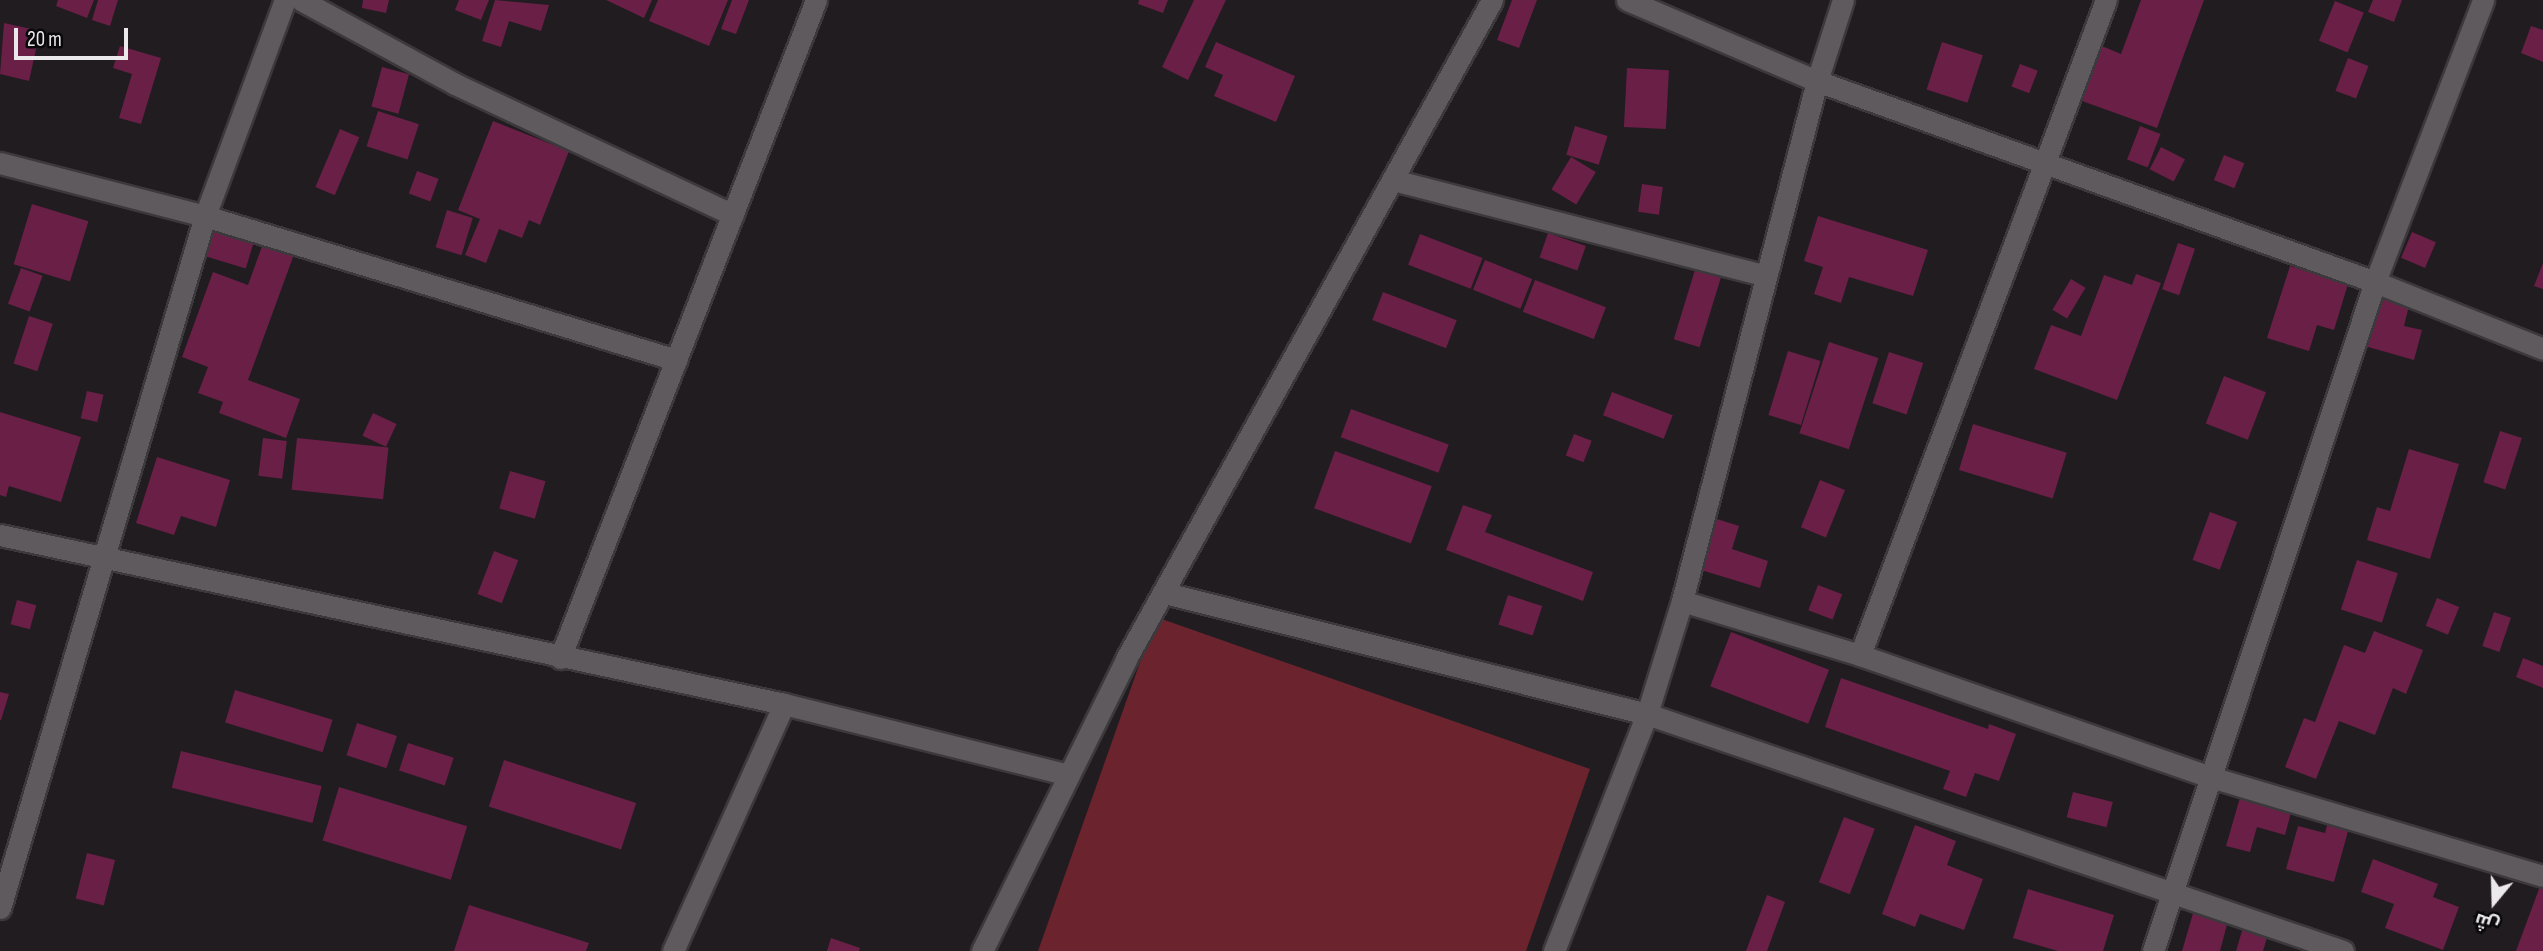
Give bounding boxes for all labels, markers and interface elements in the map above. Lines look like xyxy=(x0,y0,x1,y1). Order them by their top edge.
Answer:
scale bar xyxy=(18,14,131,58)
text: 20 m xyxy=(27,27,62,52)
north arrow xyxy=(2459,867,2529,937)
text: ش xyxy=(2472,907,2502,937)

